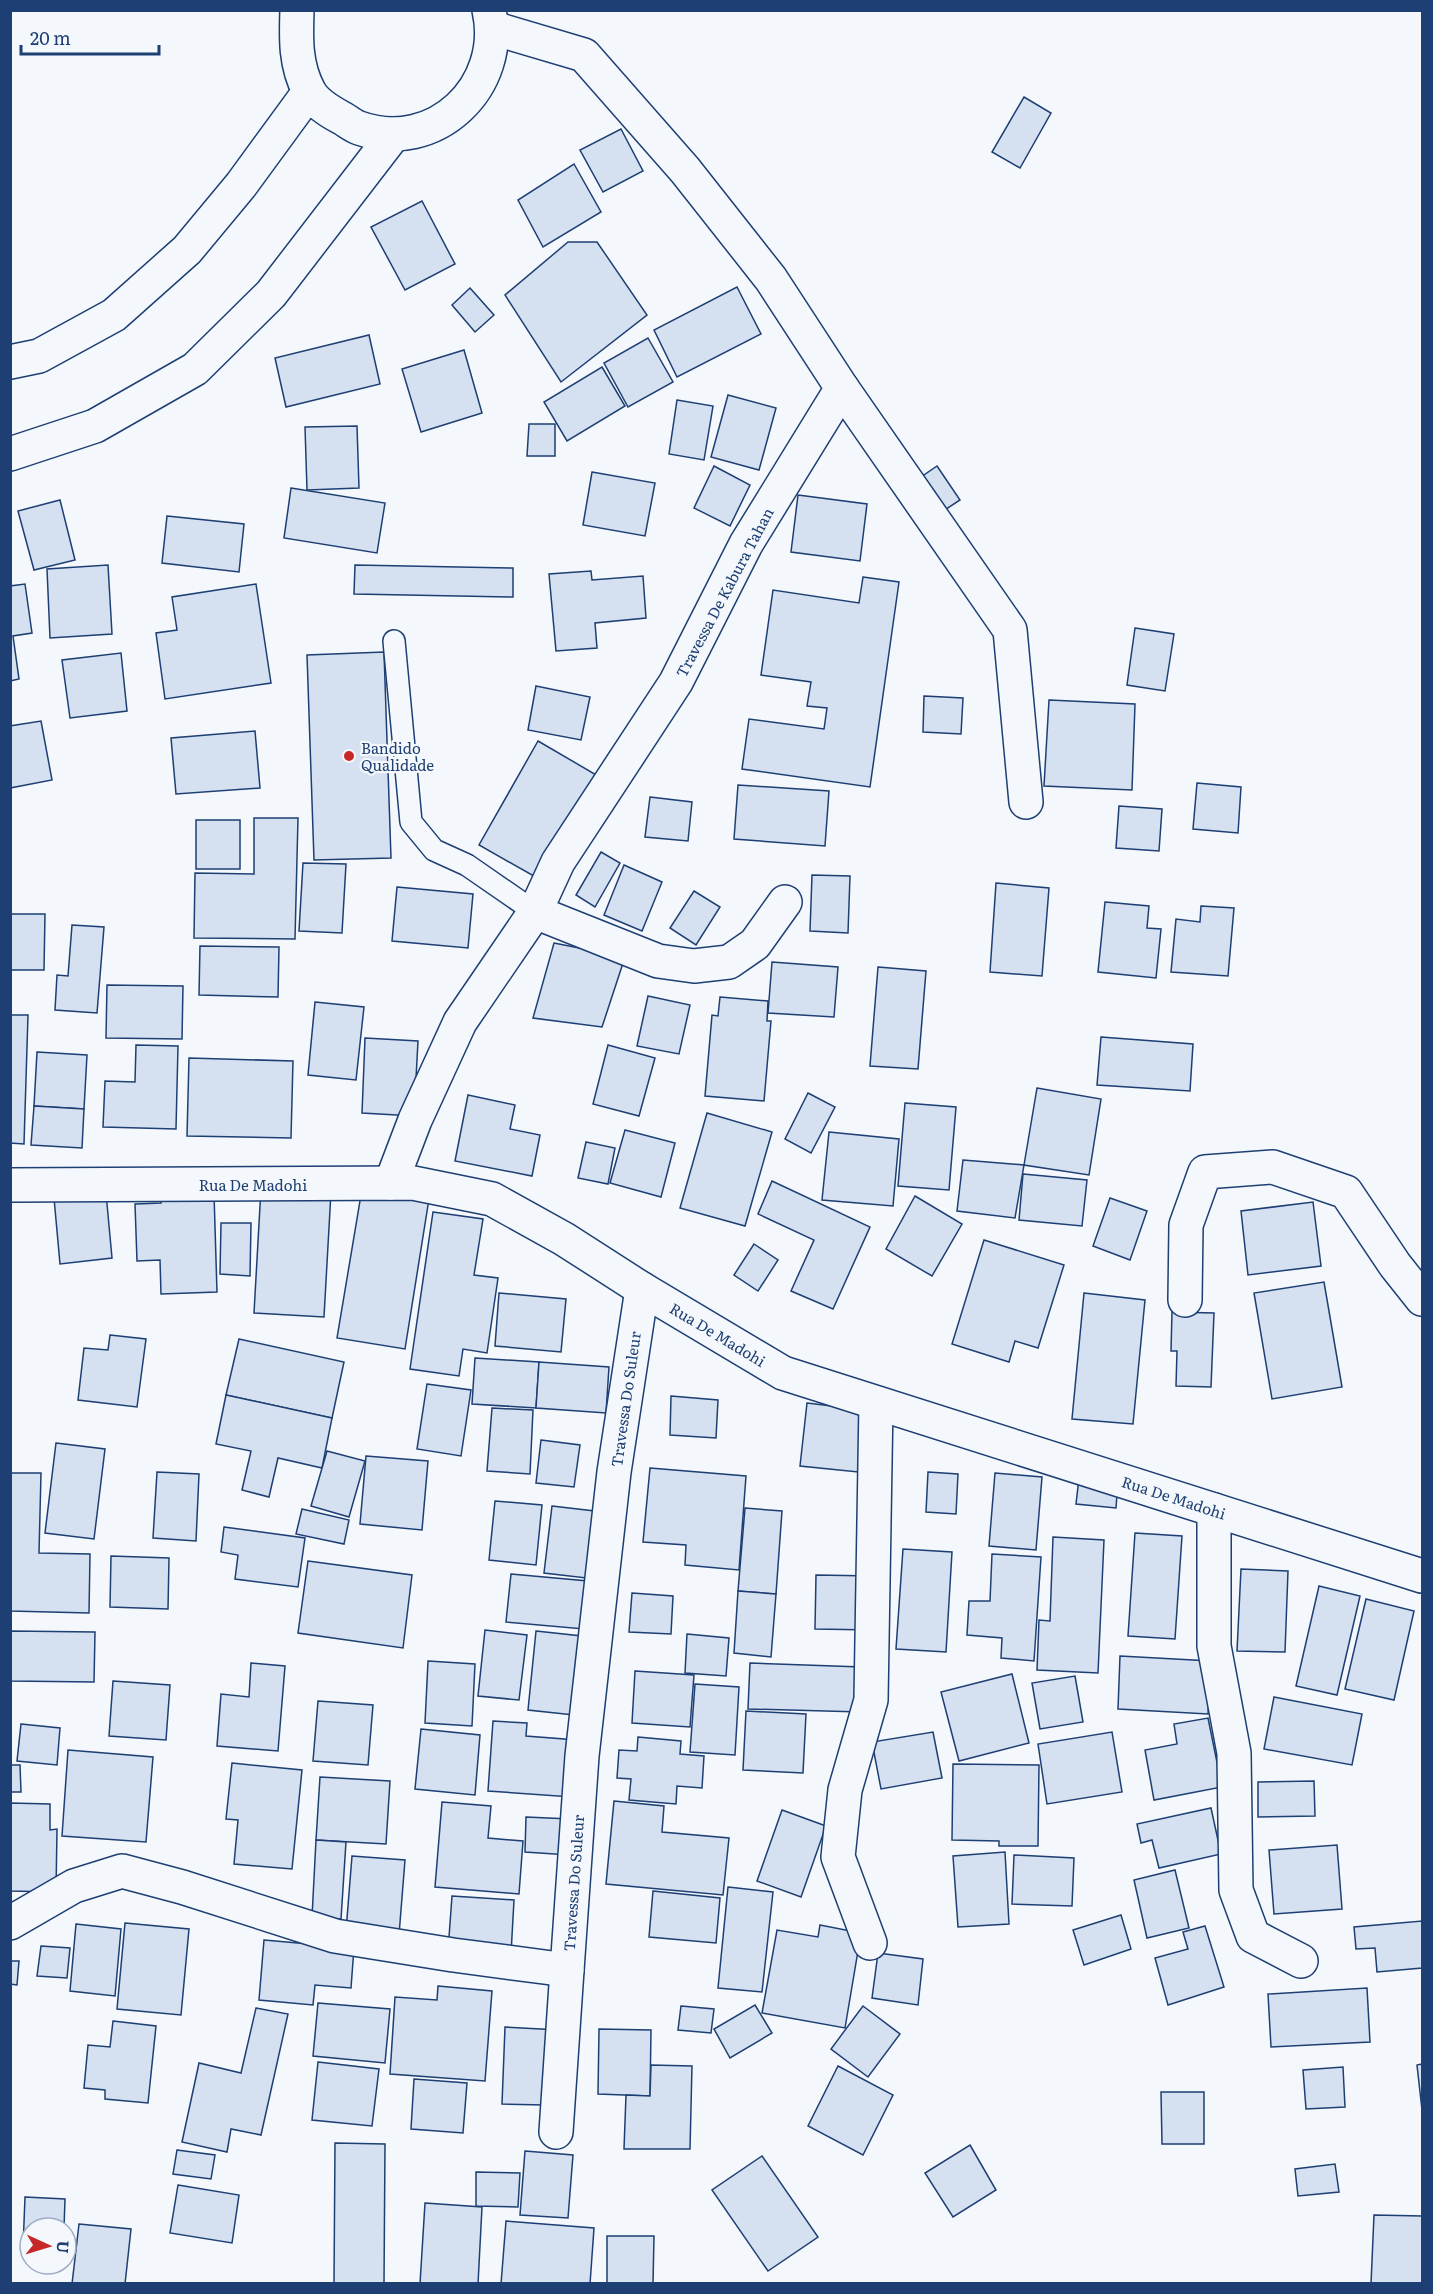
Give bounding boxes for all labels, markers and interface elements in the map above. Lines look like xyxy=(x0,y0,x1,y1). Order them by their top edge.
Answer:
scale bar xyxy=(21,18,159,56)
text: 20 m xyxy=(30,24,71,51)
street label: Travessa De Kabura Tahan xyxy=(669,503,779,681)
place label: Bandido Qualidade xyxy=(361,736,434,776)
marker: Bandido Qualidade xyxy=(342,749,356,763)
street label: Rua De Madohi xyxy=(199,1173,307,1196)
street label: Rua De Madohi xyxy=(666,1296,770,1372)
street label: Travessa Do Suleur xyxy=(604,1330,646,1468)
street label: Rua De Madohi xyxy=(1119,1469,1229,1525)
street label: Travessa Do Suleur xyxy=(557,1814,589,1952)
north arrow xyxy=(18,2216,78,2276)
text: U xyxy=(52,2240,76,2255)

